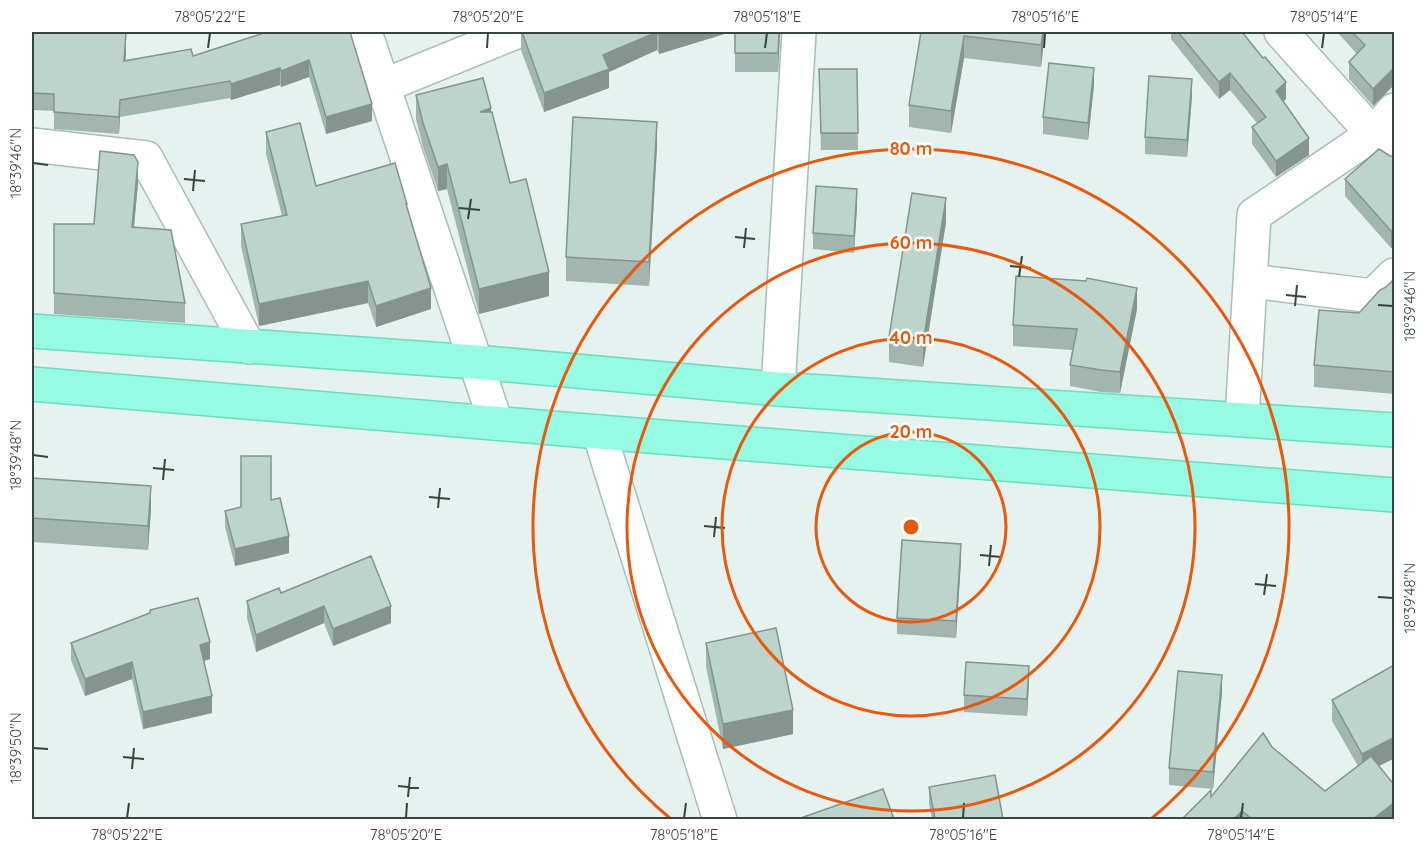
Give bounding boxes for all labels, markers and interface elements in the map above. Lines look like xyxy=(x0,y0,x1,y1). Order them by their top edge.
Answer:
text: 78°05'22"E xyxy=(174,7,246,26)
text: 78°05'20"E xyxy=(452,7,524,26)
text: 78°05'18"E xyxy=(733,7,801,26)
text: 78°05'16"E xyxy=(1011,7,1079,26)
text: 78°05'14"E xyxy=(1290,7,1358,26)
text: 18°39'46"N xyxy=(6,128,25,198)
text: 80 m xyxy=(890,137,932,160)
text: 60 m xyxy=(890,231,932,254)
text: 18°39'46"N xyxy=(1400,271,1419,341)
text: 40 m xyxy=(889,326,933,349)
text: 18°39'48"N xyxy=(6,420,25,490)
text: 20 m xyxy=(890,420,932,443)
centre of rings xyxy=(901,517,921,537)
text: 18°39'48"N xyxy=(1400,563,1419,633)
text: 18°39'50"N xyxy=(6,712,25,784)
text: 78°05'22"E xyxy=(91,825,163,844)
text: 78°05'20"E xyxy=(370,825,442,844)
text: 78°05'18"E xyxy=(650,825,718,844)
text: 78°05'16"E xyxy=(929,825,997,844)
text: 78°05'14"E xyxy=(1207,825,1275,844)

